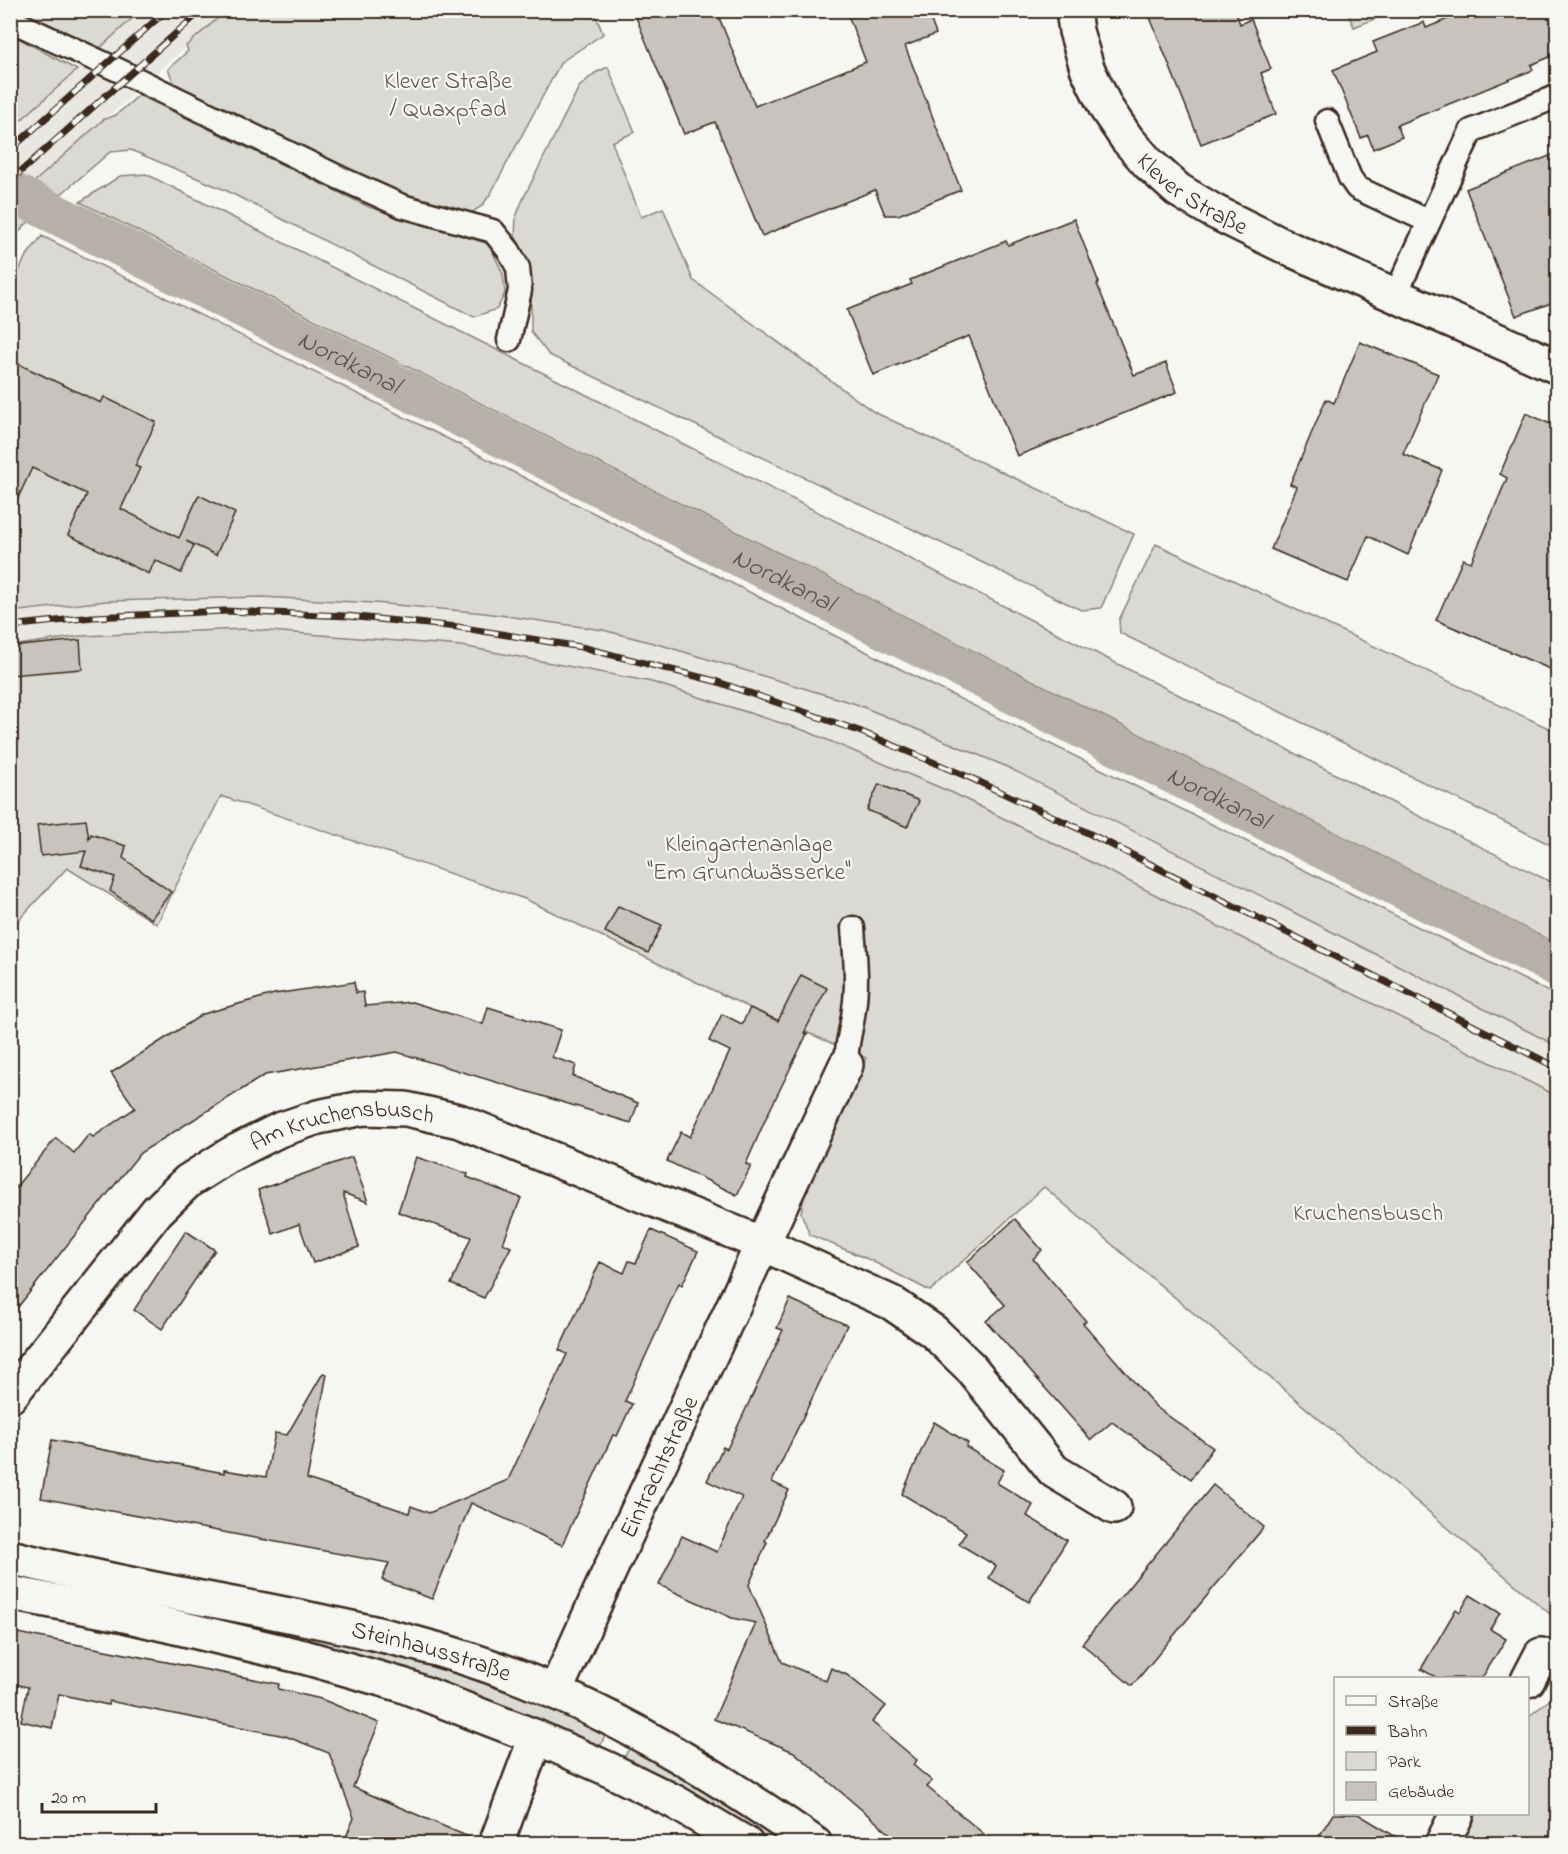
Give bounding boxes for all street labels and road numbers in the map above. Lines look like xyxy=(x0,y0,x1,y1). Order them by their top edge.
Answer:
street label: Klever Straße xyxy=(1127,146,1253,246)
street label: Am Kruchensbusch xyxy=(245,1093,438,1162)
street label: Eintrachtstraße xyxy=(612,1391,709,1545)
street label: Steinhausstraße xyxy=(348,1614,516,1693)

